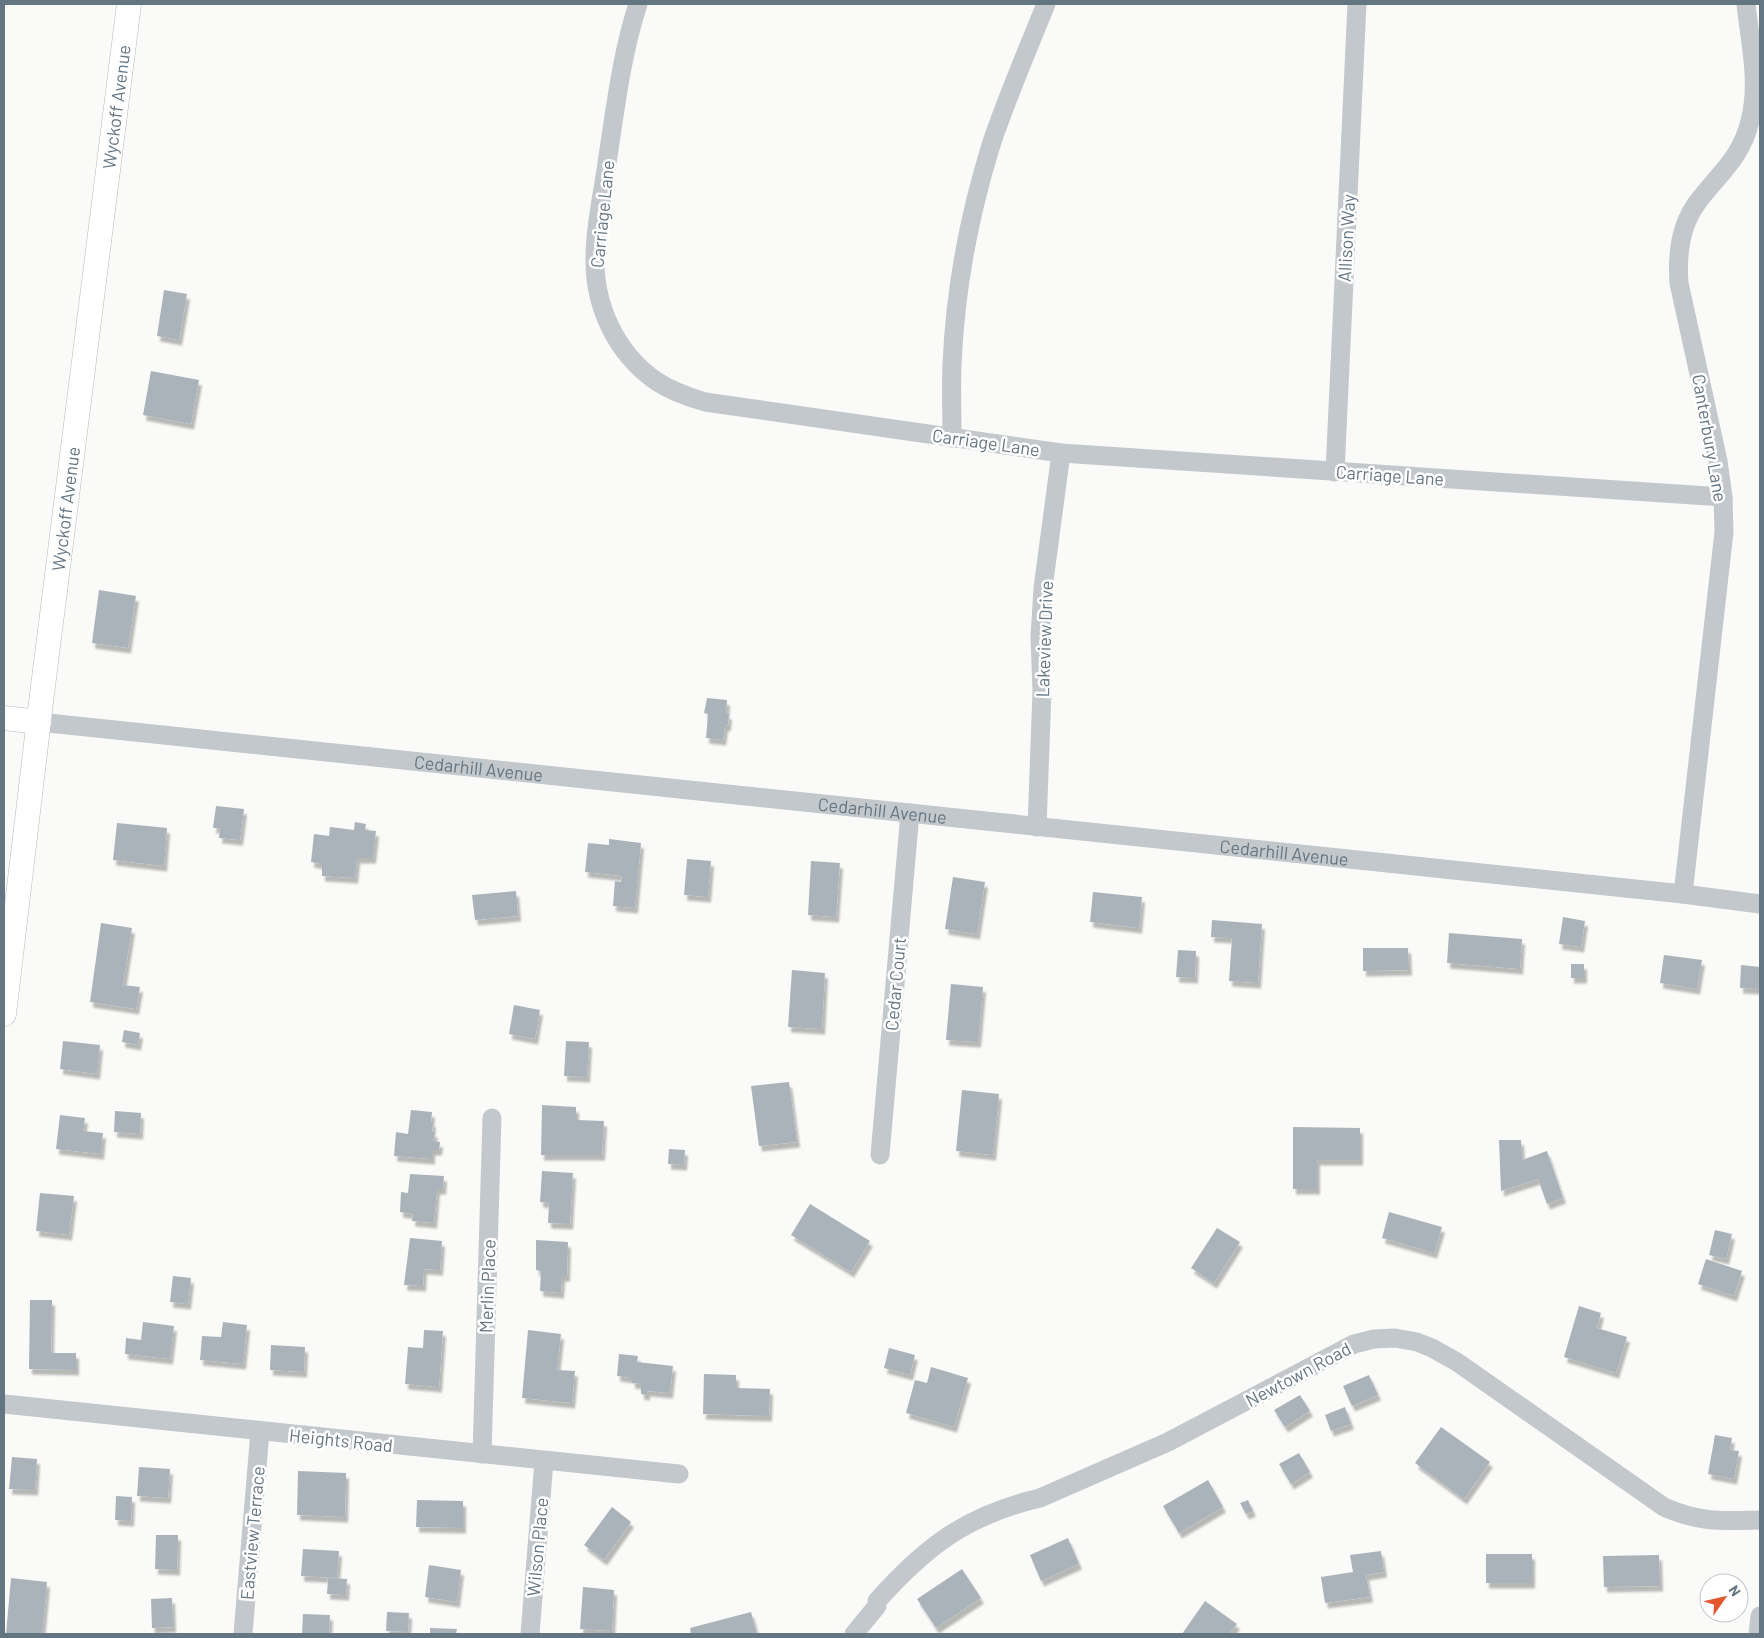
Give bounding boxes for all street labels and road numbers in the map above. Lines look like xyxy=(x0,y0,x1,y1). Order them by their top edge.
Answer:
street label: Wyckoff Avenue xyxy=(97,43,135,170)
street label: Carriage Lane xyxy=(585,159,619,269)
street label: Allison Way xyxy=(1333,194,1359,282)
street label: Canterbury Lane xyxy=(1688,372,1732,504)
street label: Carriage Lane xyxy=(931,424,1041,460)
street label: Wyckoff Avenue xyxy=(47,445,84,572)
street label: Carriage Lane xyxy=(1335,460,1445,490)
street label: Lakeview Drive xyxy=(1031,580,1057,698)
street label: Cedarhill Avenue xyxy=(413,750,544,786)
street label: Cedarhill Avenue xyxy=(817,793,948,828)
street label: Cedarhill Avenue xyxy=(1219,835,1350,870)
street label: Cedar Court xyxy=(880,937,910,1031)
street label: Merlin Place xyxy=(474,1239,500,1333)
street label: Newtown Road xyxy=(1241,1337,1355,1411)
street label: Heights Road xyxy=(288,1424,394,1456)
street label: Eastview Terrace xyxy=(235,1465,269,1601)
street label: Wilson Place xyxy=(522,1497,552,1597)

